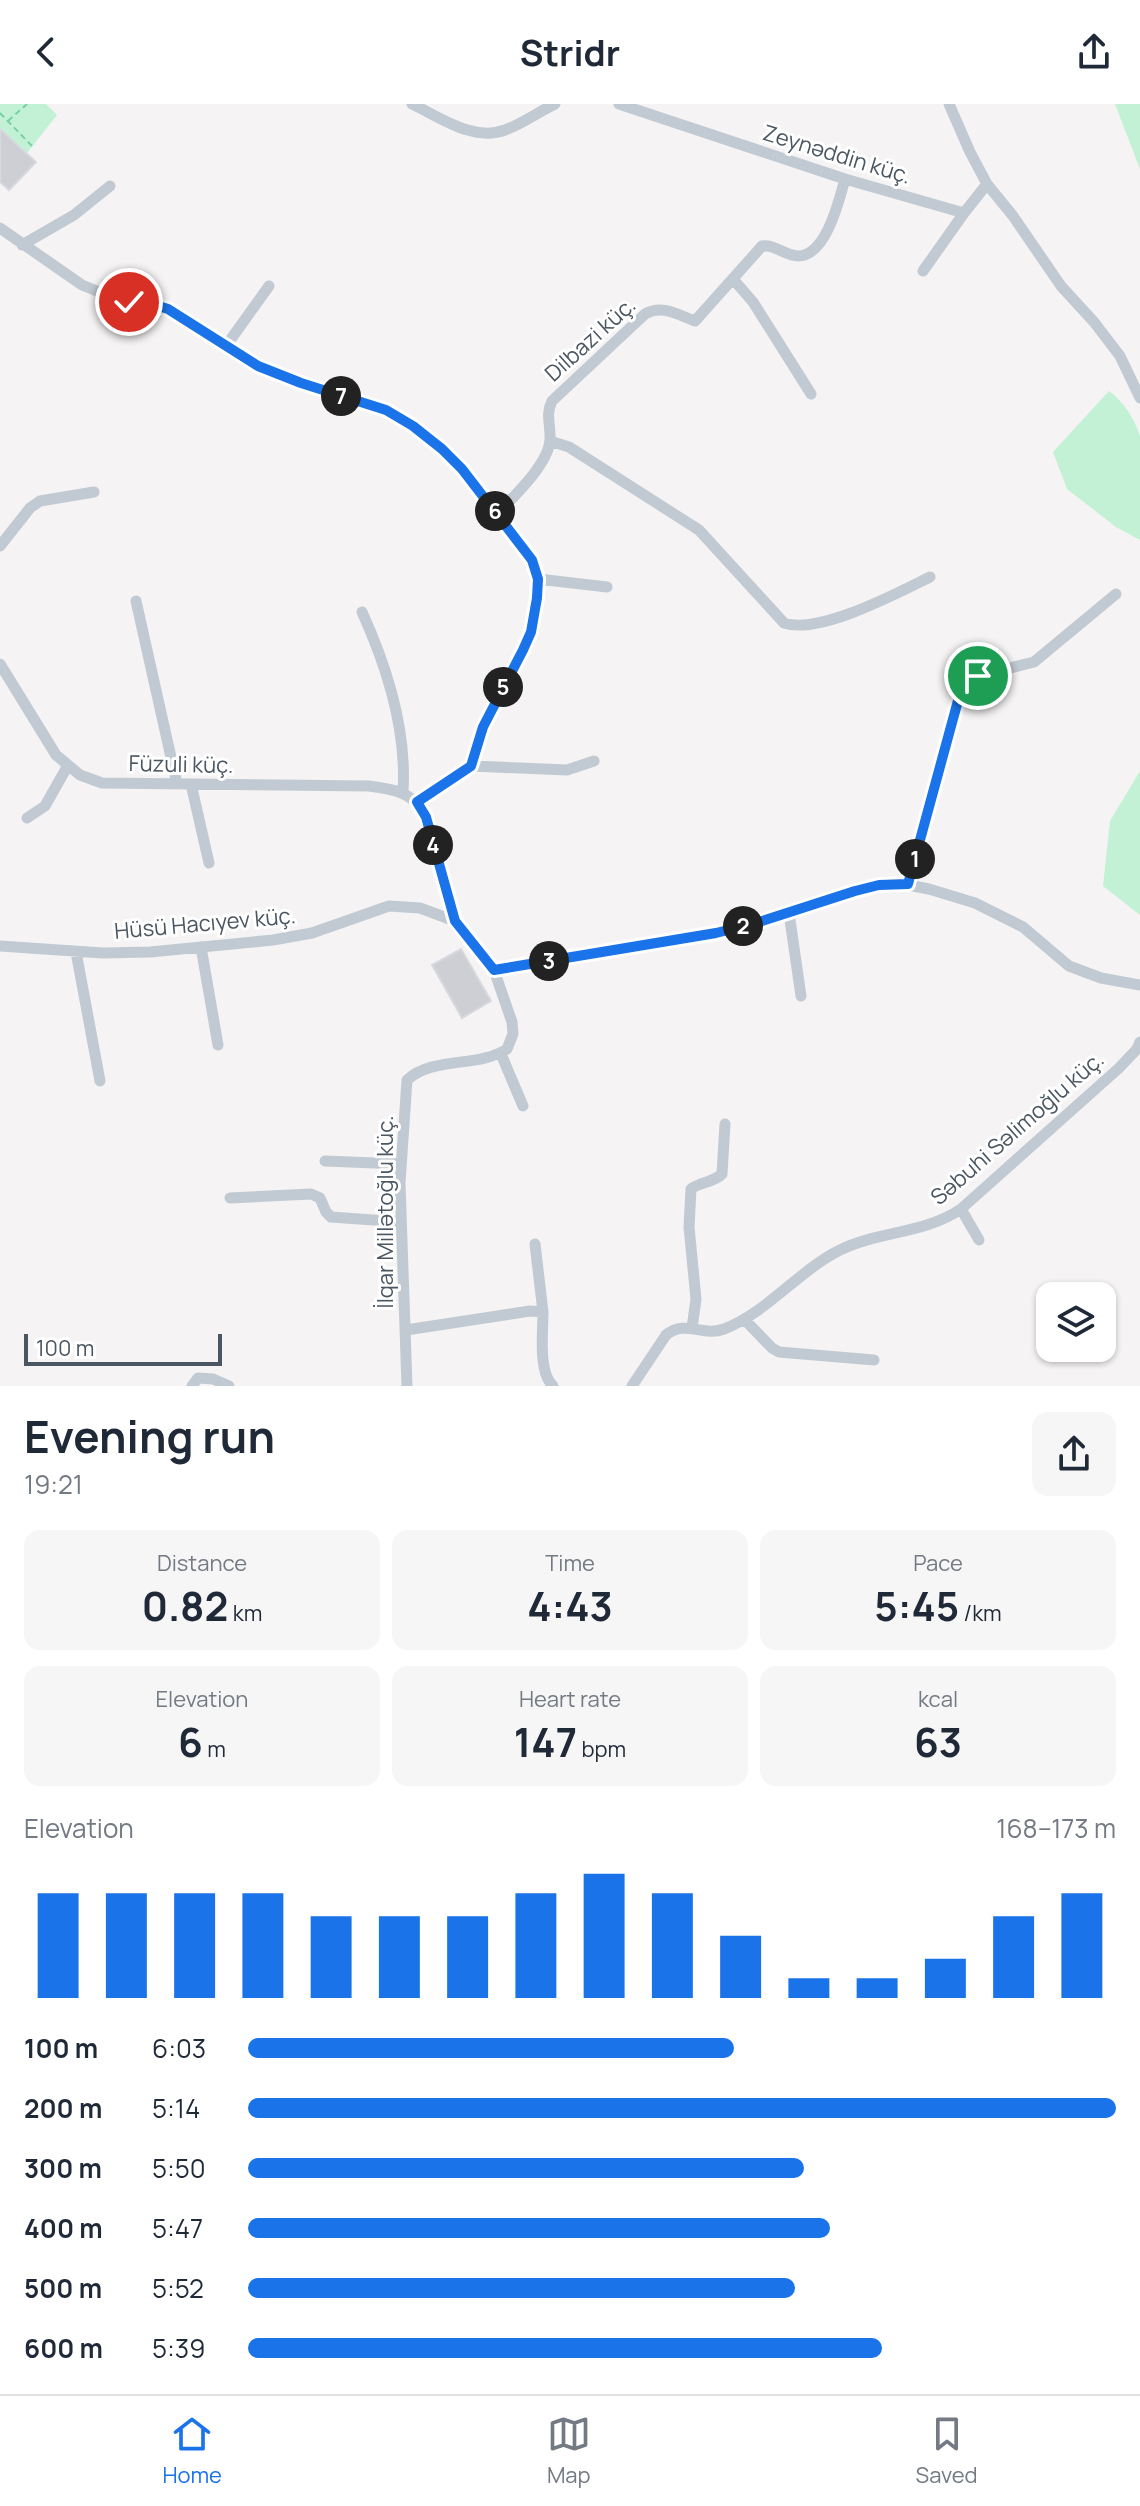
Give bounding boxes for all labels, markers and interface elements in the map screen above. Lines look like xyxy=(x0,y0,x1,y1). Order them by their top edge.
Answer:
text: Stridr xyxy=(520,28,620,77)
icon: back xyxy=(24,30,68,74)
icon: share xyxy=(1072,30,1116,74)
street label: Zeynəddin küç. xyxy=(759,117,915,191)
pin xyxy=(95,268,163,336)
icon: check xyxy=(107,280,151,324)
street label: Dilbazi küç. xyxy=(538,290,642,388)
pin: 7 xyxy=(321,376,361,416)
text: 7 xyxy=(335,381,347,411)
pin: 6 xyxy=(475,491,515,531)
text: 6 xyxy=(488,496,502,526)
pin xyxy=(944,642,1012,710)
icon: arrive xyxy=(956,654,1000,698)
pin: 5 xyxy=(483,667,523,707)
text: 5 xyxy=(497,672,509,702)
street label: Füzuli küç. xyxy=(128,748,234,780)
pin: 4 xyxy=(413,825,453,865)
text: 4 xyxy=(426,830,440,860)
pin: 1 xyxy=(895,839,935,879)
text: 1 xyxy=(910,844,920,874)
street label: Hüsü Hacıyev küç. xyxy=(113,900,297,946)
pin: 2 xyxy=(723,906,763,946)
text: 2 xyxy=(736,911,750,941)
pin: 3 xyxy=(529,941,569,981)
text: 3 xyxy=(543,946,555,976)
street label: Səbuhi Səlimoğlu küç. xyxy=(924,1044,1110,1212)
street label: İlqar Millətoğlu küç. xyxy=(370,1116,400,1308)
map controls xyxy=(1036,1282,1116,1362)
button: layers xyxy=(1036,1282,1116,1362)
scale bar xyxy=(24,1330,222,1366)
text: 100 m xyxy=(36,1333,94,1363)
text: Evening run xyxy=(24,1406,275,1466)
button: share xyxy=(1032,1412,1116,1496)
text: 19:21 xyxy=(24,1466,83,1502)
text: Distance xyxy=(157,1548,247,1578)
text: Time xyxy=(545,1548,595,1578)
text: Pace xyxy=(913,1548,963,1578)
text: 0.82 xyxy=(142,1578,228,1633)
text: 4:43 xyxy=(527,1578,613,1633)
text: 5:45 xyxy=(874,1578,959,1633)
text: km xyxy=(228,1598,262,1628)
text: /km xyxy=(959,1598,1002,1628)
text: Elevation xyxy=(156,1684,248,1714)
text: Heart rate xyxy=(519,1684,621,1714)
text: kcal xyxy=(918,1684,958,1714)
text: 6 xyxy=(178,1714,203,1769)
text: 147 xyxy=(514,1714,577,1769)
text: 63 xyxy=(914,1714,962,1769)
text: m xyxy=(203,1734,226,1764)
text: bpm xyxy=(577,1734,626,1764)
text: Elevation xyxy=(24,1810,134,1846)
text: 168–173 m xyxy=(996,1810,1116,1846)
text: 100 m xyxy=(24,2030,98,2066)
text: 6:03 xyxy=(152,2030,206,2066)
text: 200 m xyxy=(24,2090,102,2126)
text: 5:14 xyxy=(152,2090,200,2126)
text: 300 m xyxy=(24,2150,102,2186)
text: 5:50 xyxy=(152,2150,206,2186)
text: 400 m xyxy=(24,2210,103,2246)
text: 5:47 xyxy=(152,2210,203,2246)
text: 500 m xyxy=(24,2270,102,2306)
text: 5:52 xyxy=(152,2270,204,2306)
text: 600 m xyxy=(24,2330,103,2366)
text: 5:39 xyxy=(152,2330,205,2366)
tab: Home xyxy=(162,2412,222,2490)
tab: Map xyxy=(547,2412,591,2490)
tab: Saved xyxy=(916,2412,978,2490)

